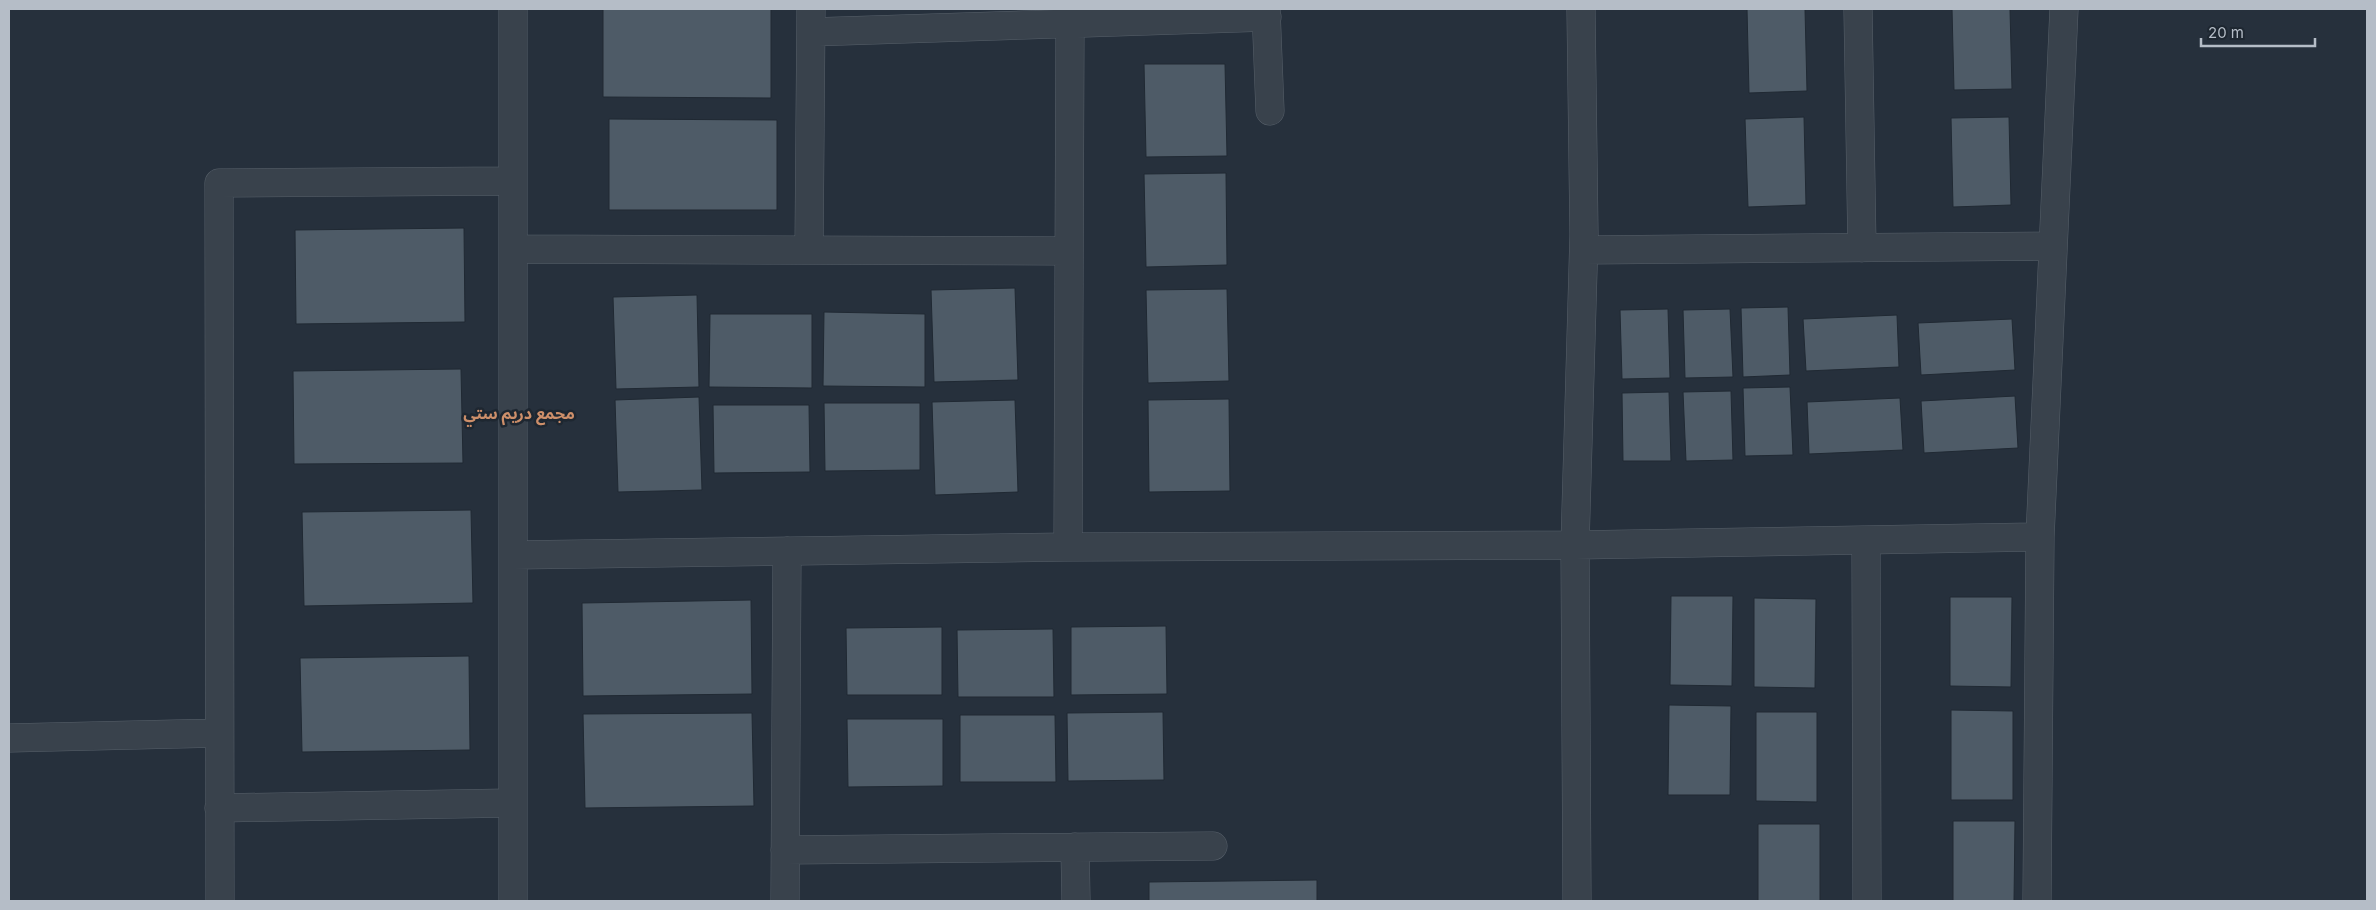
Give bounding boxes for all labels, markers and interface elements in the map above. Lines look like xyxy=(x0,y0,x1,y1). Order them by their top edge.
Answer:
scale bar xyxy=(2201,15,2315,47)
text: 20 m xyxy=(2208,23,2244,42)
district label: مجمع دريم ستي xyxy=(463,403,575,427)

